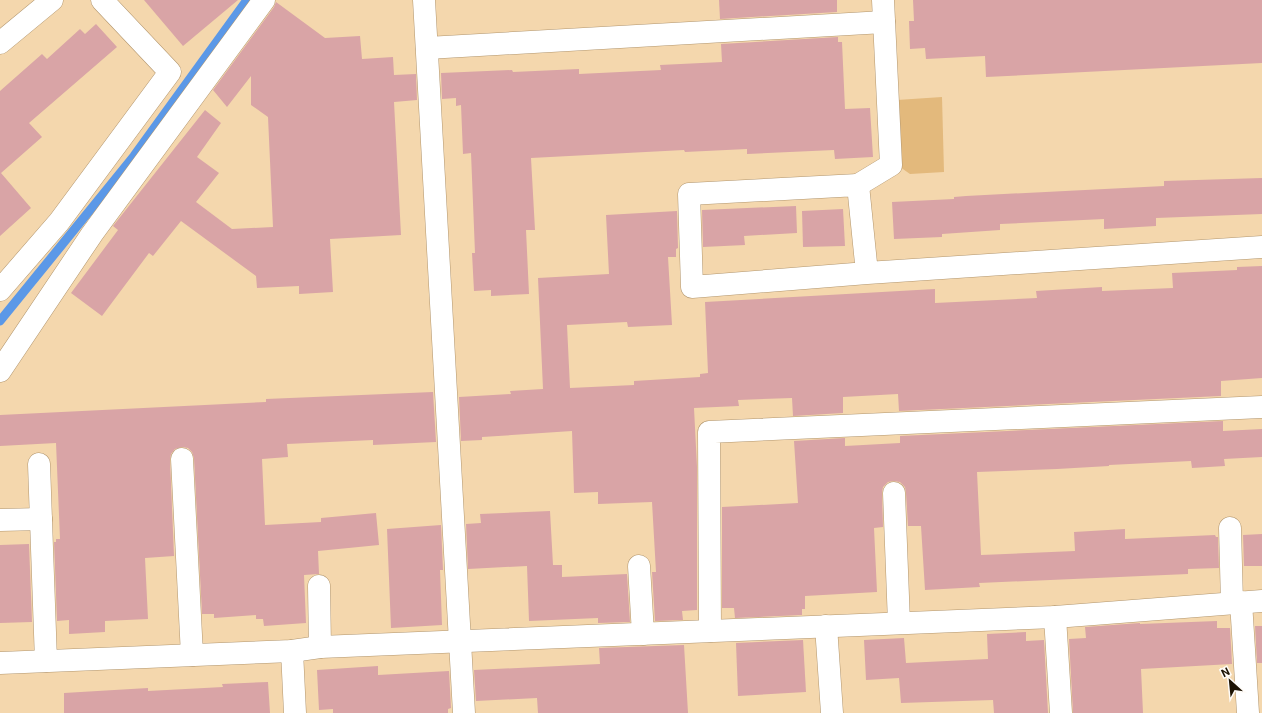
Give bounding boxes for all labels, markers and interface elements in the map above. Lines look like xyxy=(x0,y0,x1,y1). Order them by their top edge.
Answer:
north arrow xyxy=(1210,661,1250,701)
text: N xyxy=(1219,665,1232,680)

